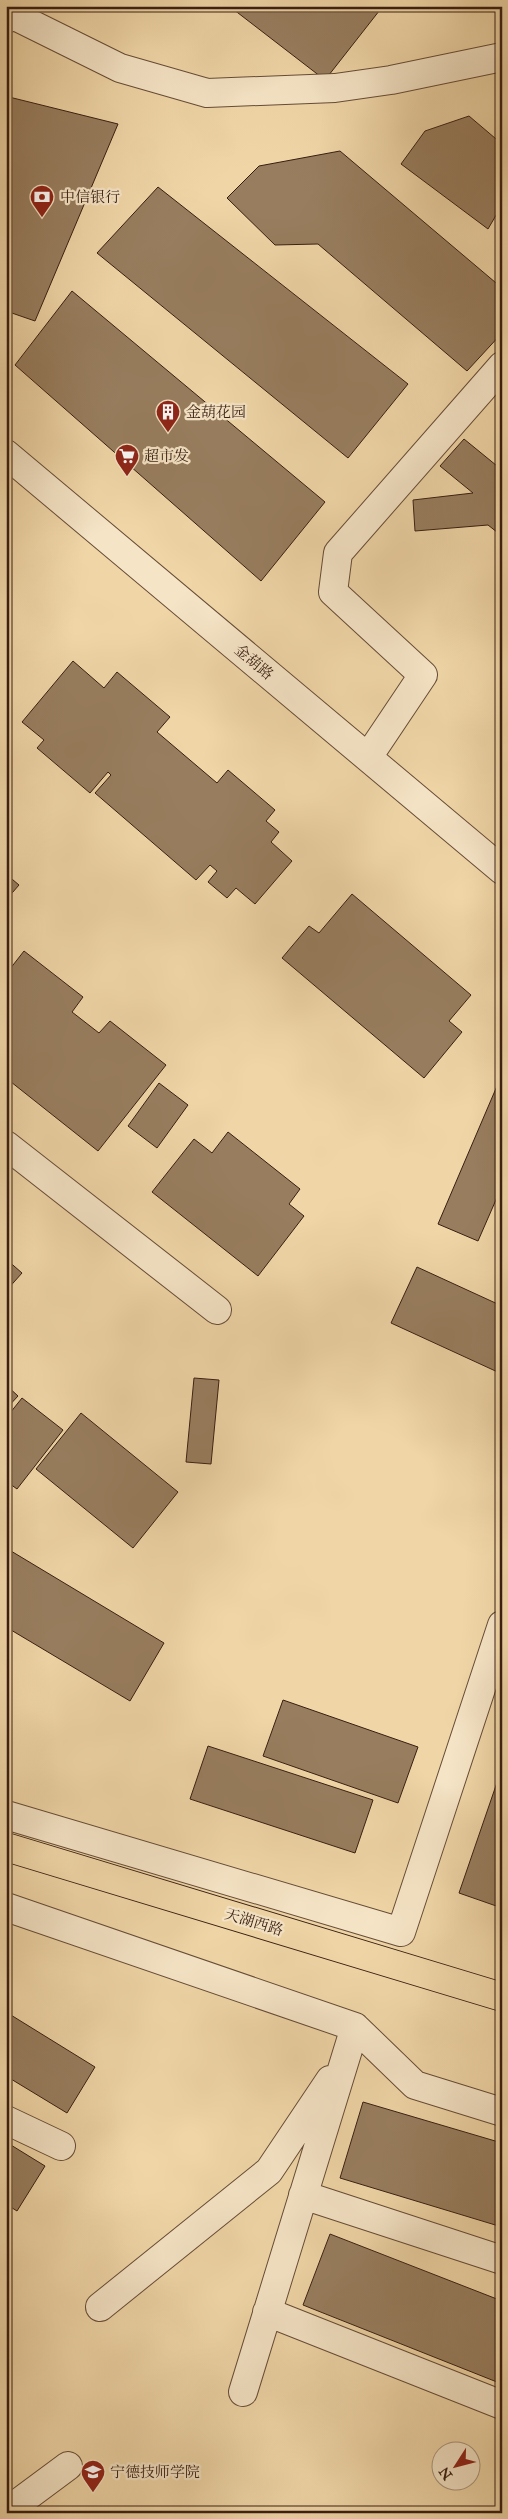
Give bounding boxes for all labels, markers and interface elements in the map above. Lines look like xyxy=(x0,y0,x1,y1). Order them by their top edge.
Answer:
bank icon: 中信银行 xyxy=(29,184,55,218)
place label: 中信银行 xyxy=(60,188,120,206)
building icon: 金葫花园 xyxy=(155,399,181,433)
place label: 金葫花园 xyxy=(186,403,246,421)
supermarket icon: 超市发 xyxy=(114,443,140,477)
place label: 超市发 xyxy=(144,447,189,465)
street label: 金葫路 xyxy=(231,641,277,683)
street label: 天湖西路 xyxy=(223,1905,285,1939)
north arrow xyxy=(430,2442,480,2492)
school or university icon: 宁德技师学院 xyxy=(80,2459,106,2493)
place label: 宁德技师学院 xyxy=(110,2463,200,2481)
text: N xyxy=(435,2463,456,2483)

